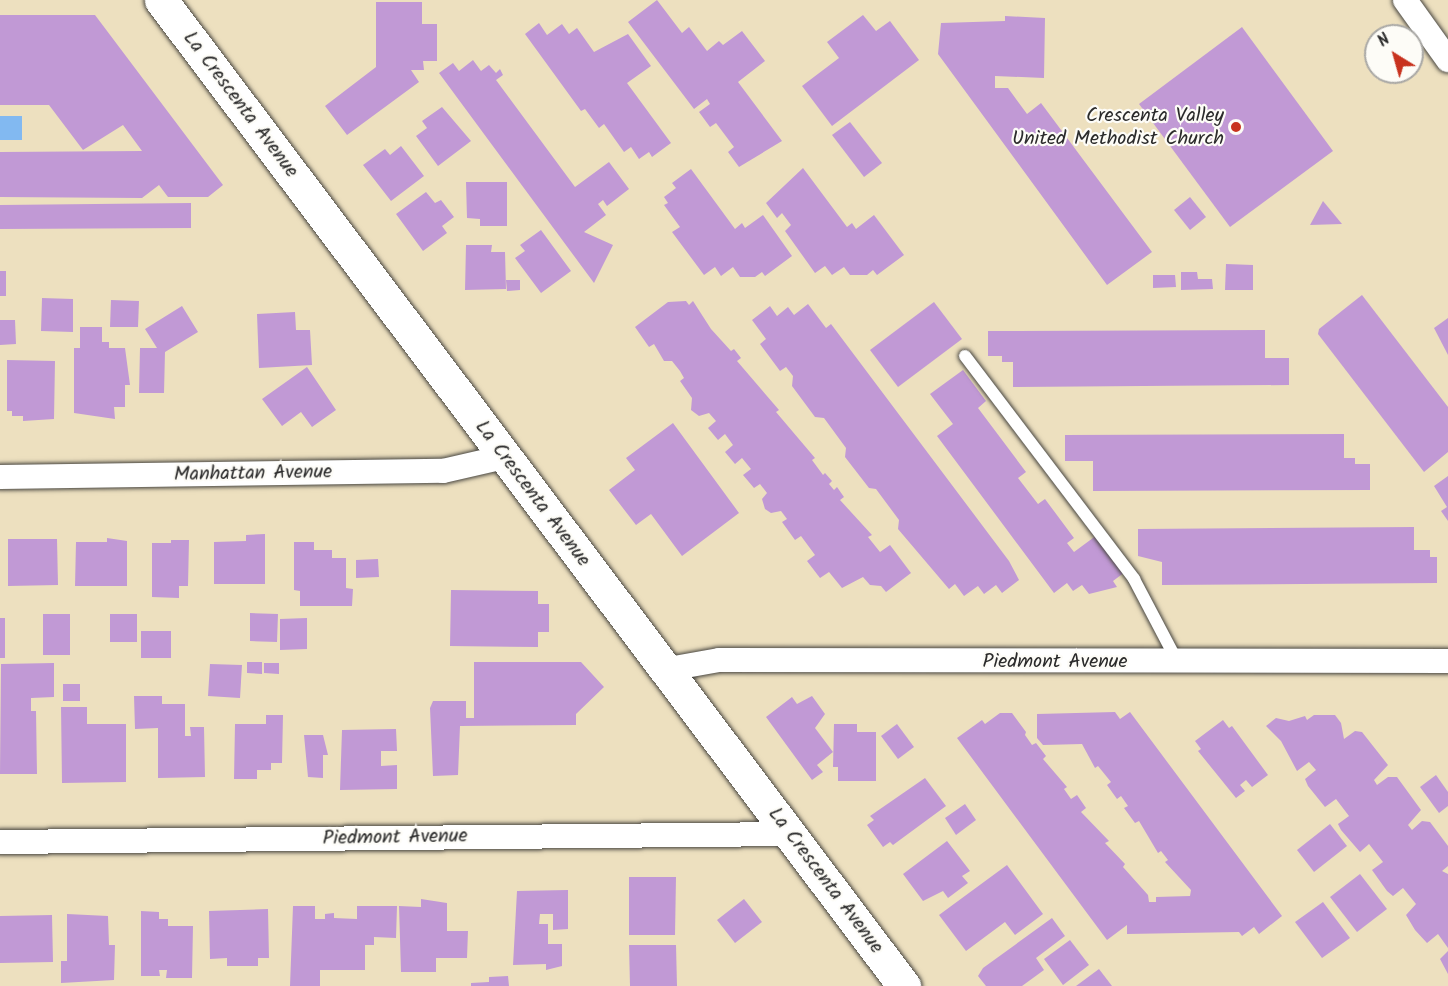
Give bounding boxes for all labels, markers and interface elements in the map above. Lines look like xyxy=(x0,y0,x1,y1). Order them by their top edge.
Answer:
north arrow xyxy=(1364,24,1424,84)
street label: La Crescenta Avenue xyxy=(177,27,303,183)
text: N xyxy=(1373,28,1396,54)
place label: Crescenta Valley United Methodist Church xyxy=(1012,104,1224,151)
marker: Crescenta Valley United Methodist Church xyxy=(1229,120,1243,134)
street label: La Crescenta Avenue xyxy=(469,416,595,572)
street label: Manhattan Avenue xyxy=(174,461,332,487)
street label: Piedmont Avenue xyxy=(983,650,1127,674)
street label: La Crescenta Avenue xyxy=(762,803,888,959)
street label: Piedmont Avenue xyxy=(322,825,468,851)

